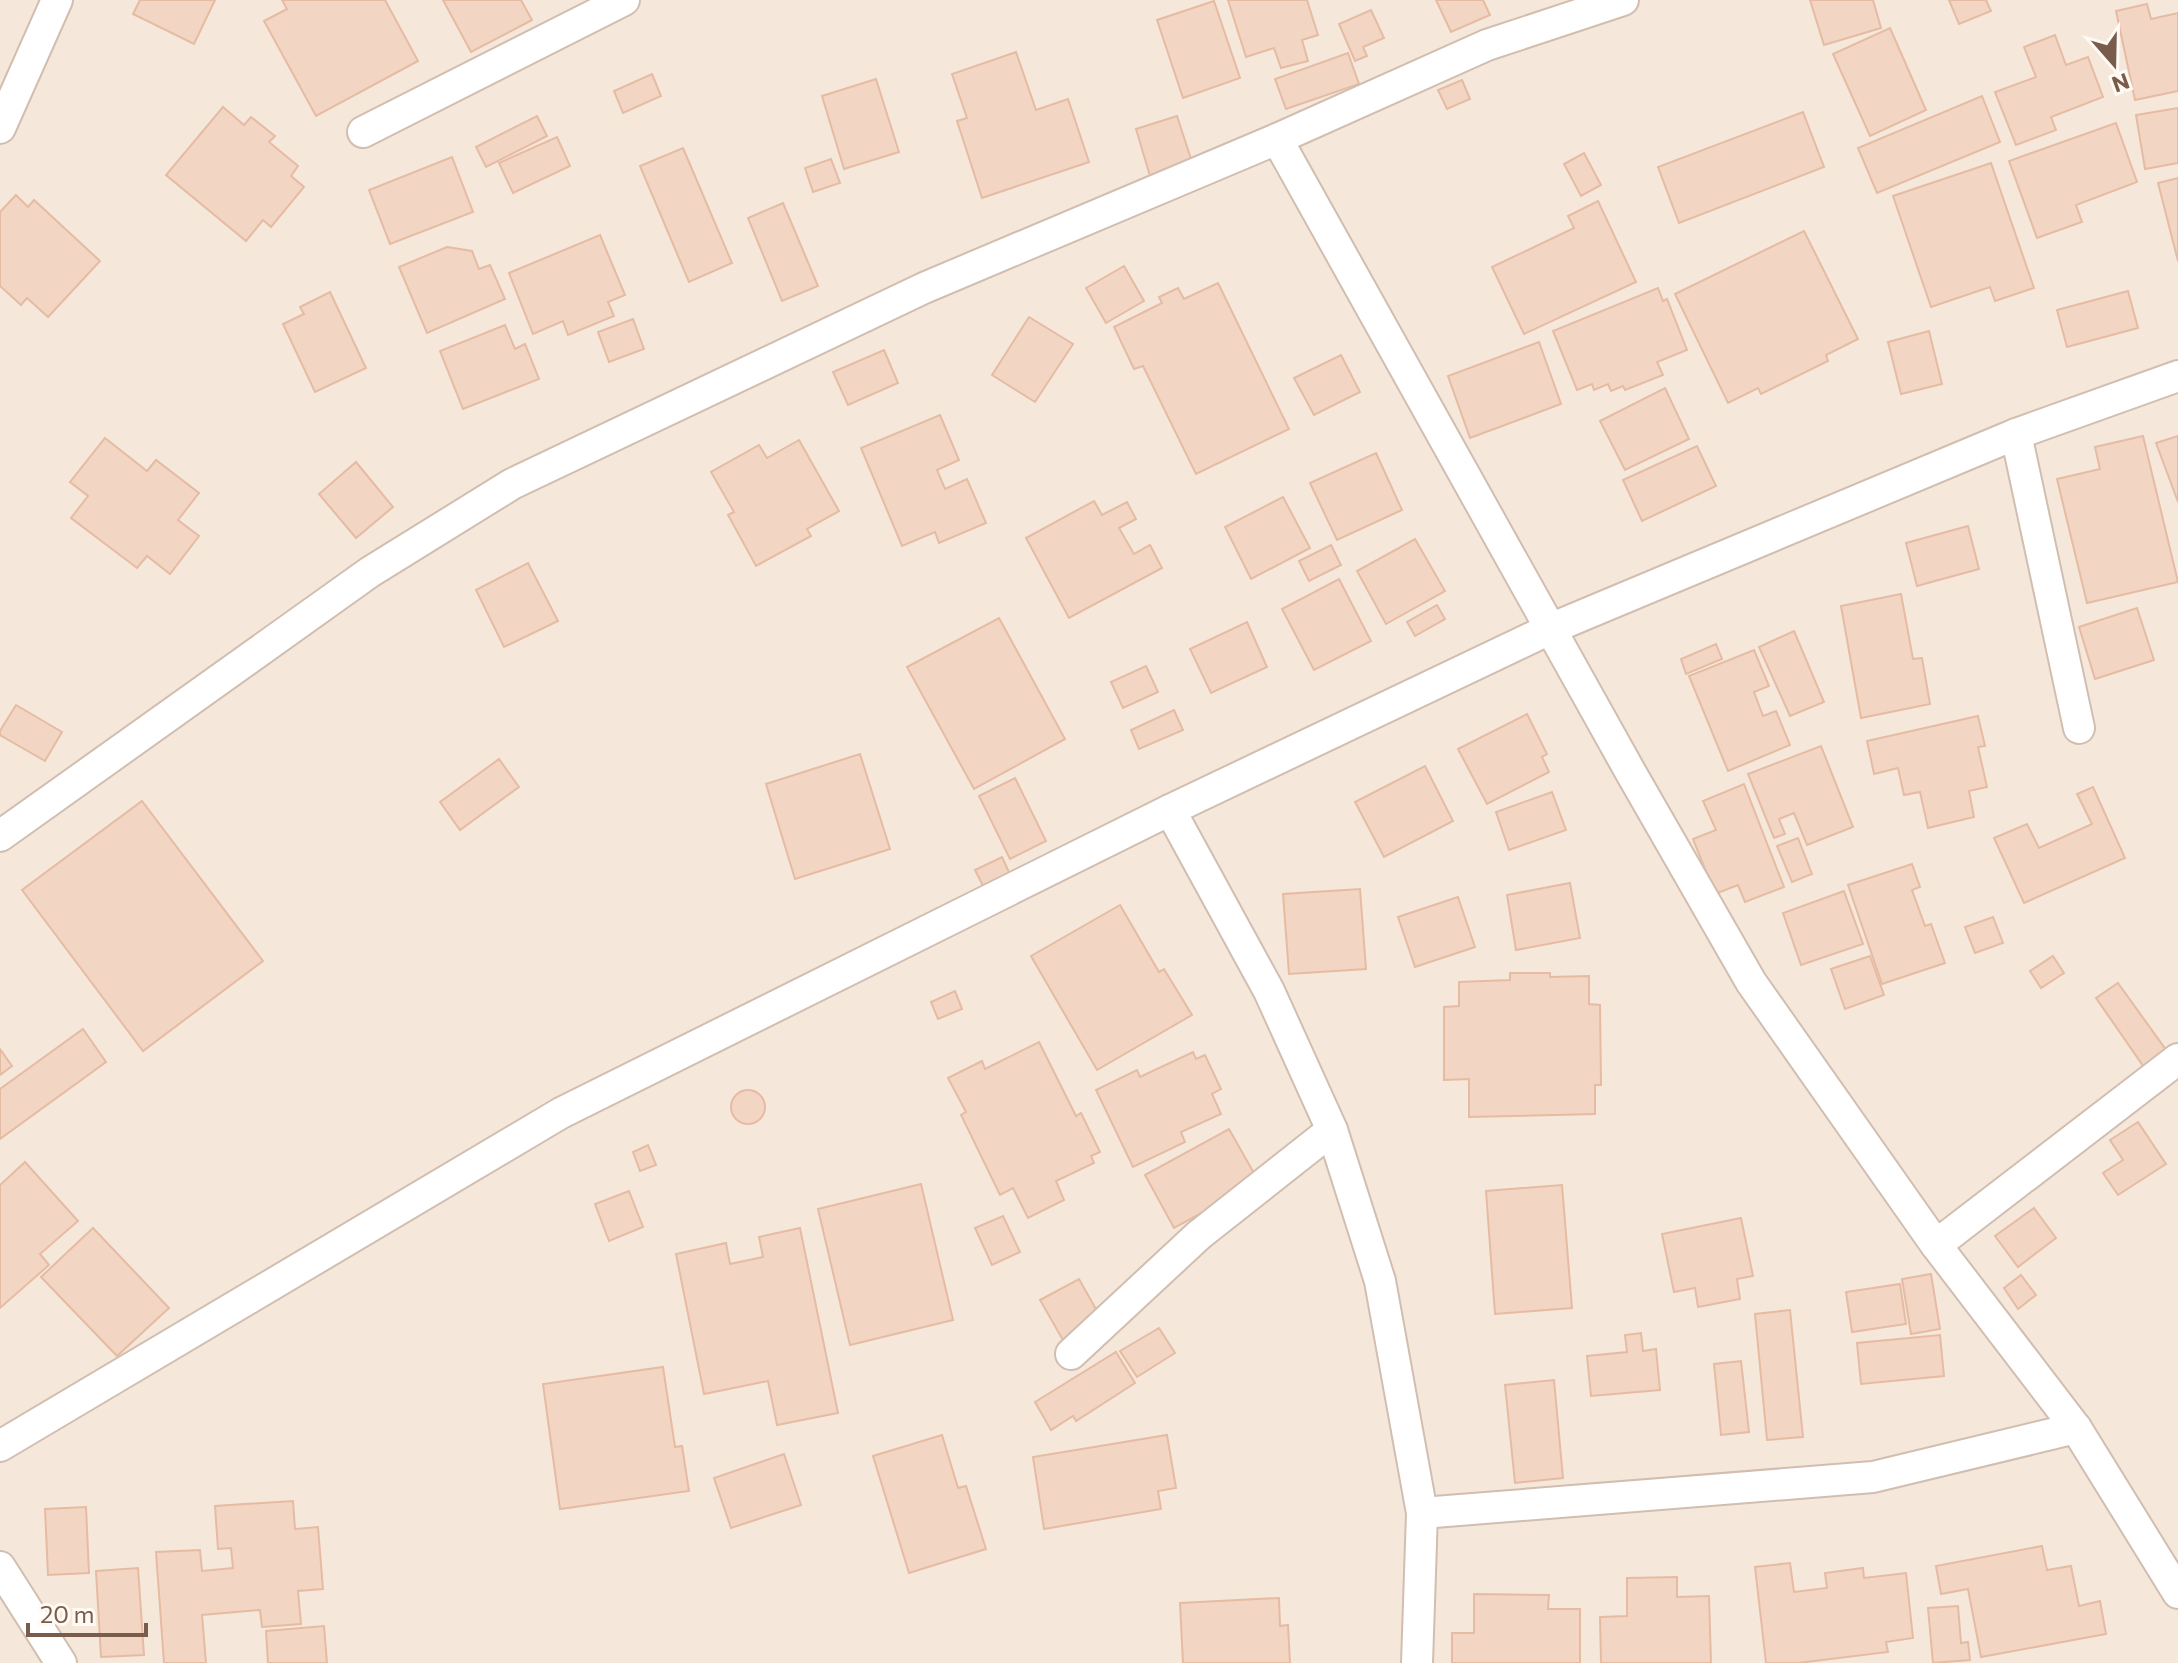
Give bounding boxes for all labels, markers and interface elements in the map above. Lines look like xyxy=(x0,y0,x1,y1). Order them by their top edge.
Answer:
north arrow xyxy=(2074,24,2154,104)
text: N xyxy=(2109,68,2133,99)
scale bar xyxy=(28,1587,146,1637)
text: 20 m xyxy=(40,1599,94,1628)

